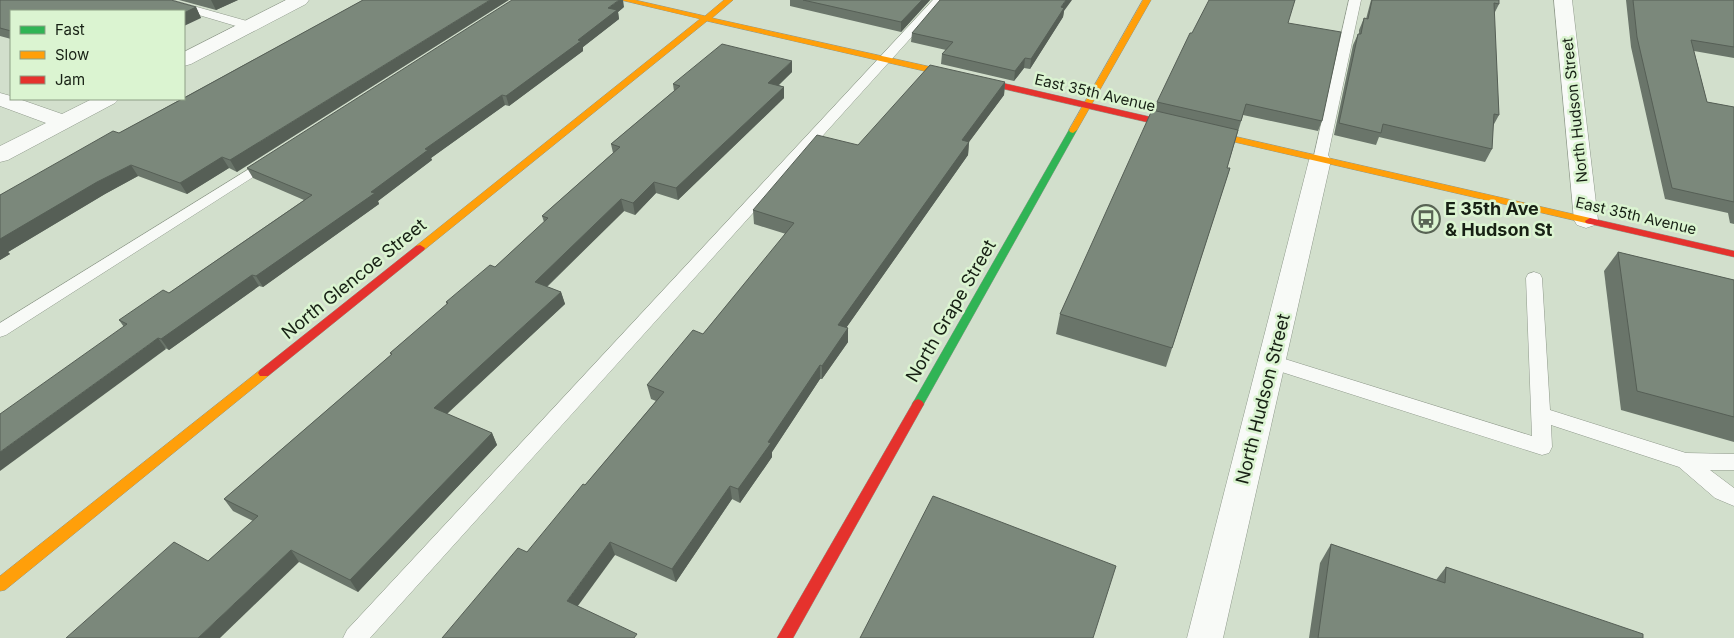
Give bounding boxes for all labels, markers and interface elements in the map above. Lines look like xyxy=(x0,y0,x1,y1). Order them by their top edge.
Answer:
legend xyxy=(10,10,185,100)
text: Fast xyxy=(55,20,85,39)
street label: North Hudson Street xyxy=(1557,37,1592,183)
text: Slow xyxy=(55,45,89,64)
street label: East 35th Avenue xyxy=(1033,69,1157,116)
text: Jam xyxy=(55,70,85,89)
street label: East 35th Avenue xyxy=(1574,192,1698,239)
place label: E 35th Ave & Hudson St xyxy=(1445,198,1553,240)
bus stop icon: E 35th Ave & Hudson St xyxy=(1411,204,1441,234)
street label: North Glencoe Street xyxy=(277,214,430,343)
street label: North Grape Street xyxy=(901,236,1000,386)
street label: North Hudson Street xyxy=(1231,311,1294,486)

